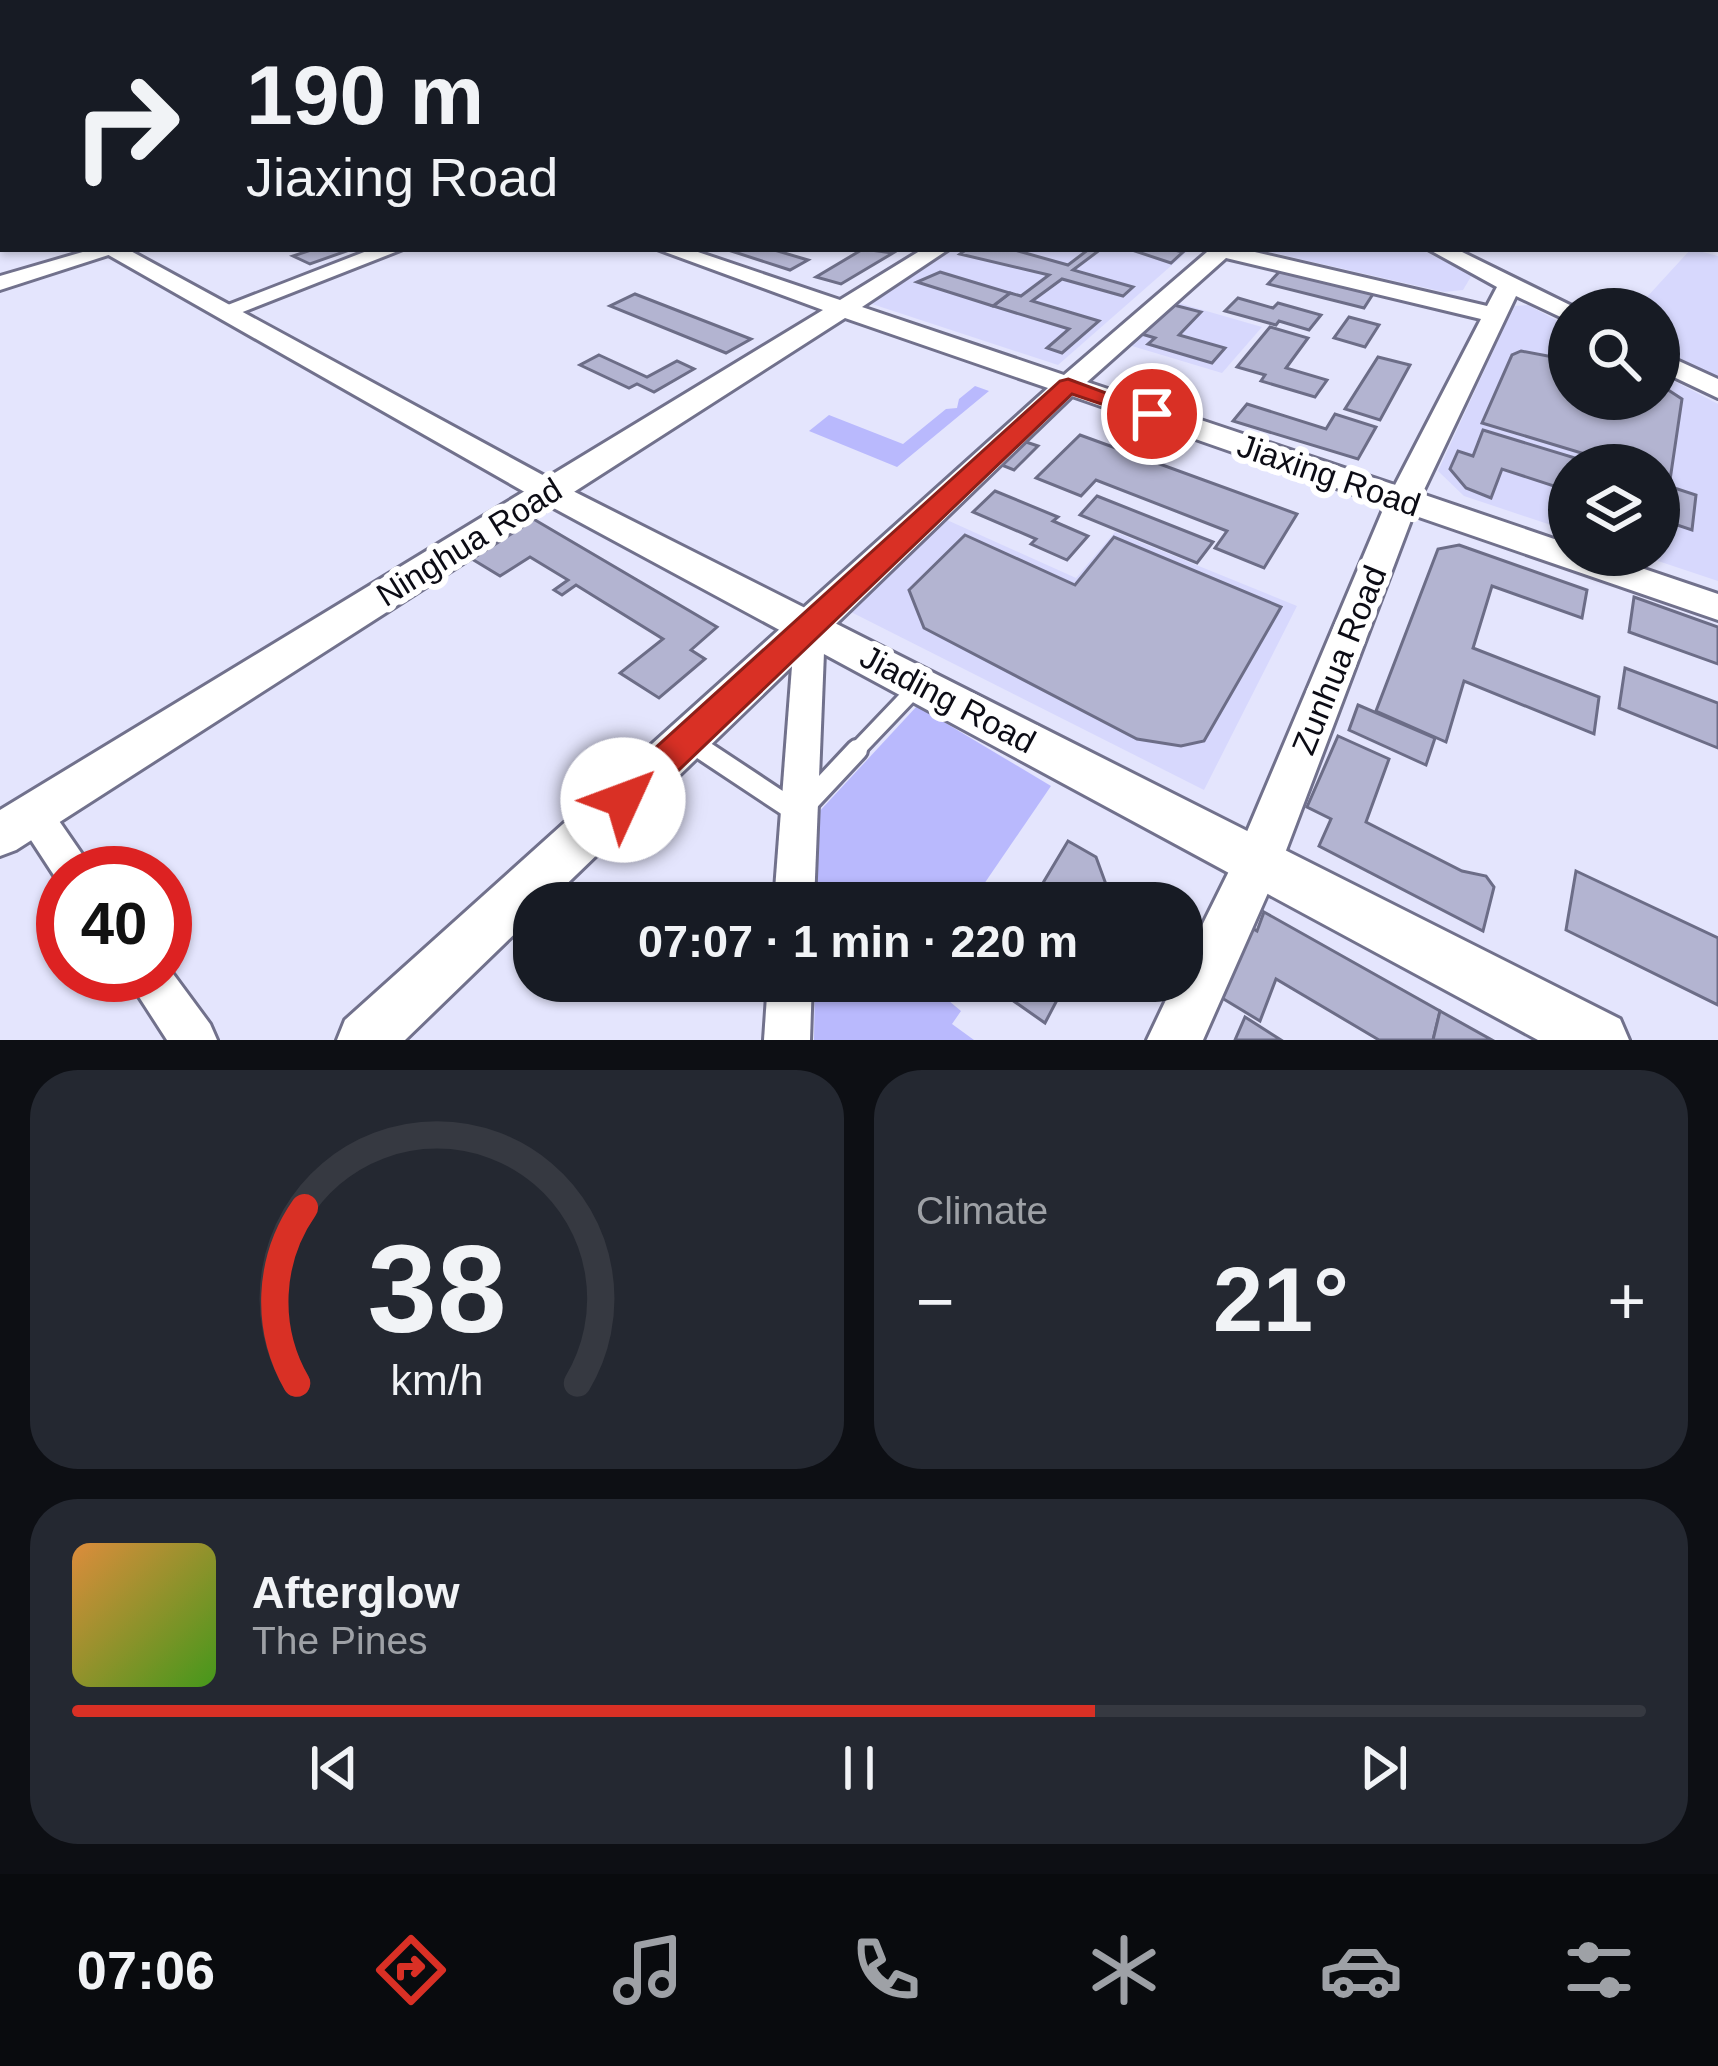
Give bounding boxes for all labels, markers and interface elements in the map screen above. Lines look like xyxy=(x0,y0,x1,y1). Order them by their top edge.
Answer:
icon: right xyxy=(48,48,204,204)
text: 190 m xyxy=(246,48,484,142)
text: Jiaxing Road xyxy=(246,147,558,207)
map controls xyxy=(1548,288,1680,576)
button: search xyxy=(1548,288,1680,420)
pin xyxy=(1101,363,1203,465)
icon: arrive xyxy=(1119,381,1185,447)
street label: Jiaxing Road xyxy=(1233,426,1425,524)
button: layers xyxy=(1548,444,1680,576)
street label: Ninghua Road xyxy=(370,470,568,614)
street label: Zunhua Road xyxy=(1284,560,1394,760)
street label: Jiading Road xyxy=(854,637,1042,761)
position arrow xyxy=(560,737,686,863)
speed limit sign: 40 xyxy=(36,846,192,1002)
text: 07:07 · 1 min · 220 m xyxy=(638,916,1078,967)
text: Climate xyxy=(916,1189,1048,1232)
text: 38 xyxy=(368,1219,506,1358)
text: 21° xyxy=(1213,1250,1349,1350)
text: − xyxy=(916,1264,955,1338)
text: + xyxy=(1607,1264,1646,1338)
text: km/h xyxy=(391,1355,483,1403)
text: Afterglow xyxy=(252,1567,460,1618)
text: The Pines xyxy=(252,1619,428,1662)
icon: previous xyxy=(301,1735,367,1801)
icon: pause xyxy=(826,1735,892,1801)
icon: next xyxy=(1351,1735,1417,1801)
icon: directions xyxy=(369,1928,453,2012)
icon: music xyxy=(606,1928,690,2012)
icon: phone xyxy=(844,1928,928,2012)
icon: climate xyxy=(1082,1928,1166,2012)
icon: car xyxy=(1319,1928,1403,2012)
icon: filters xyxy=(1557,1928,1641,2012)
text: 07:06 xyxy=(77,1940,215,2000)

